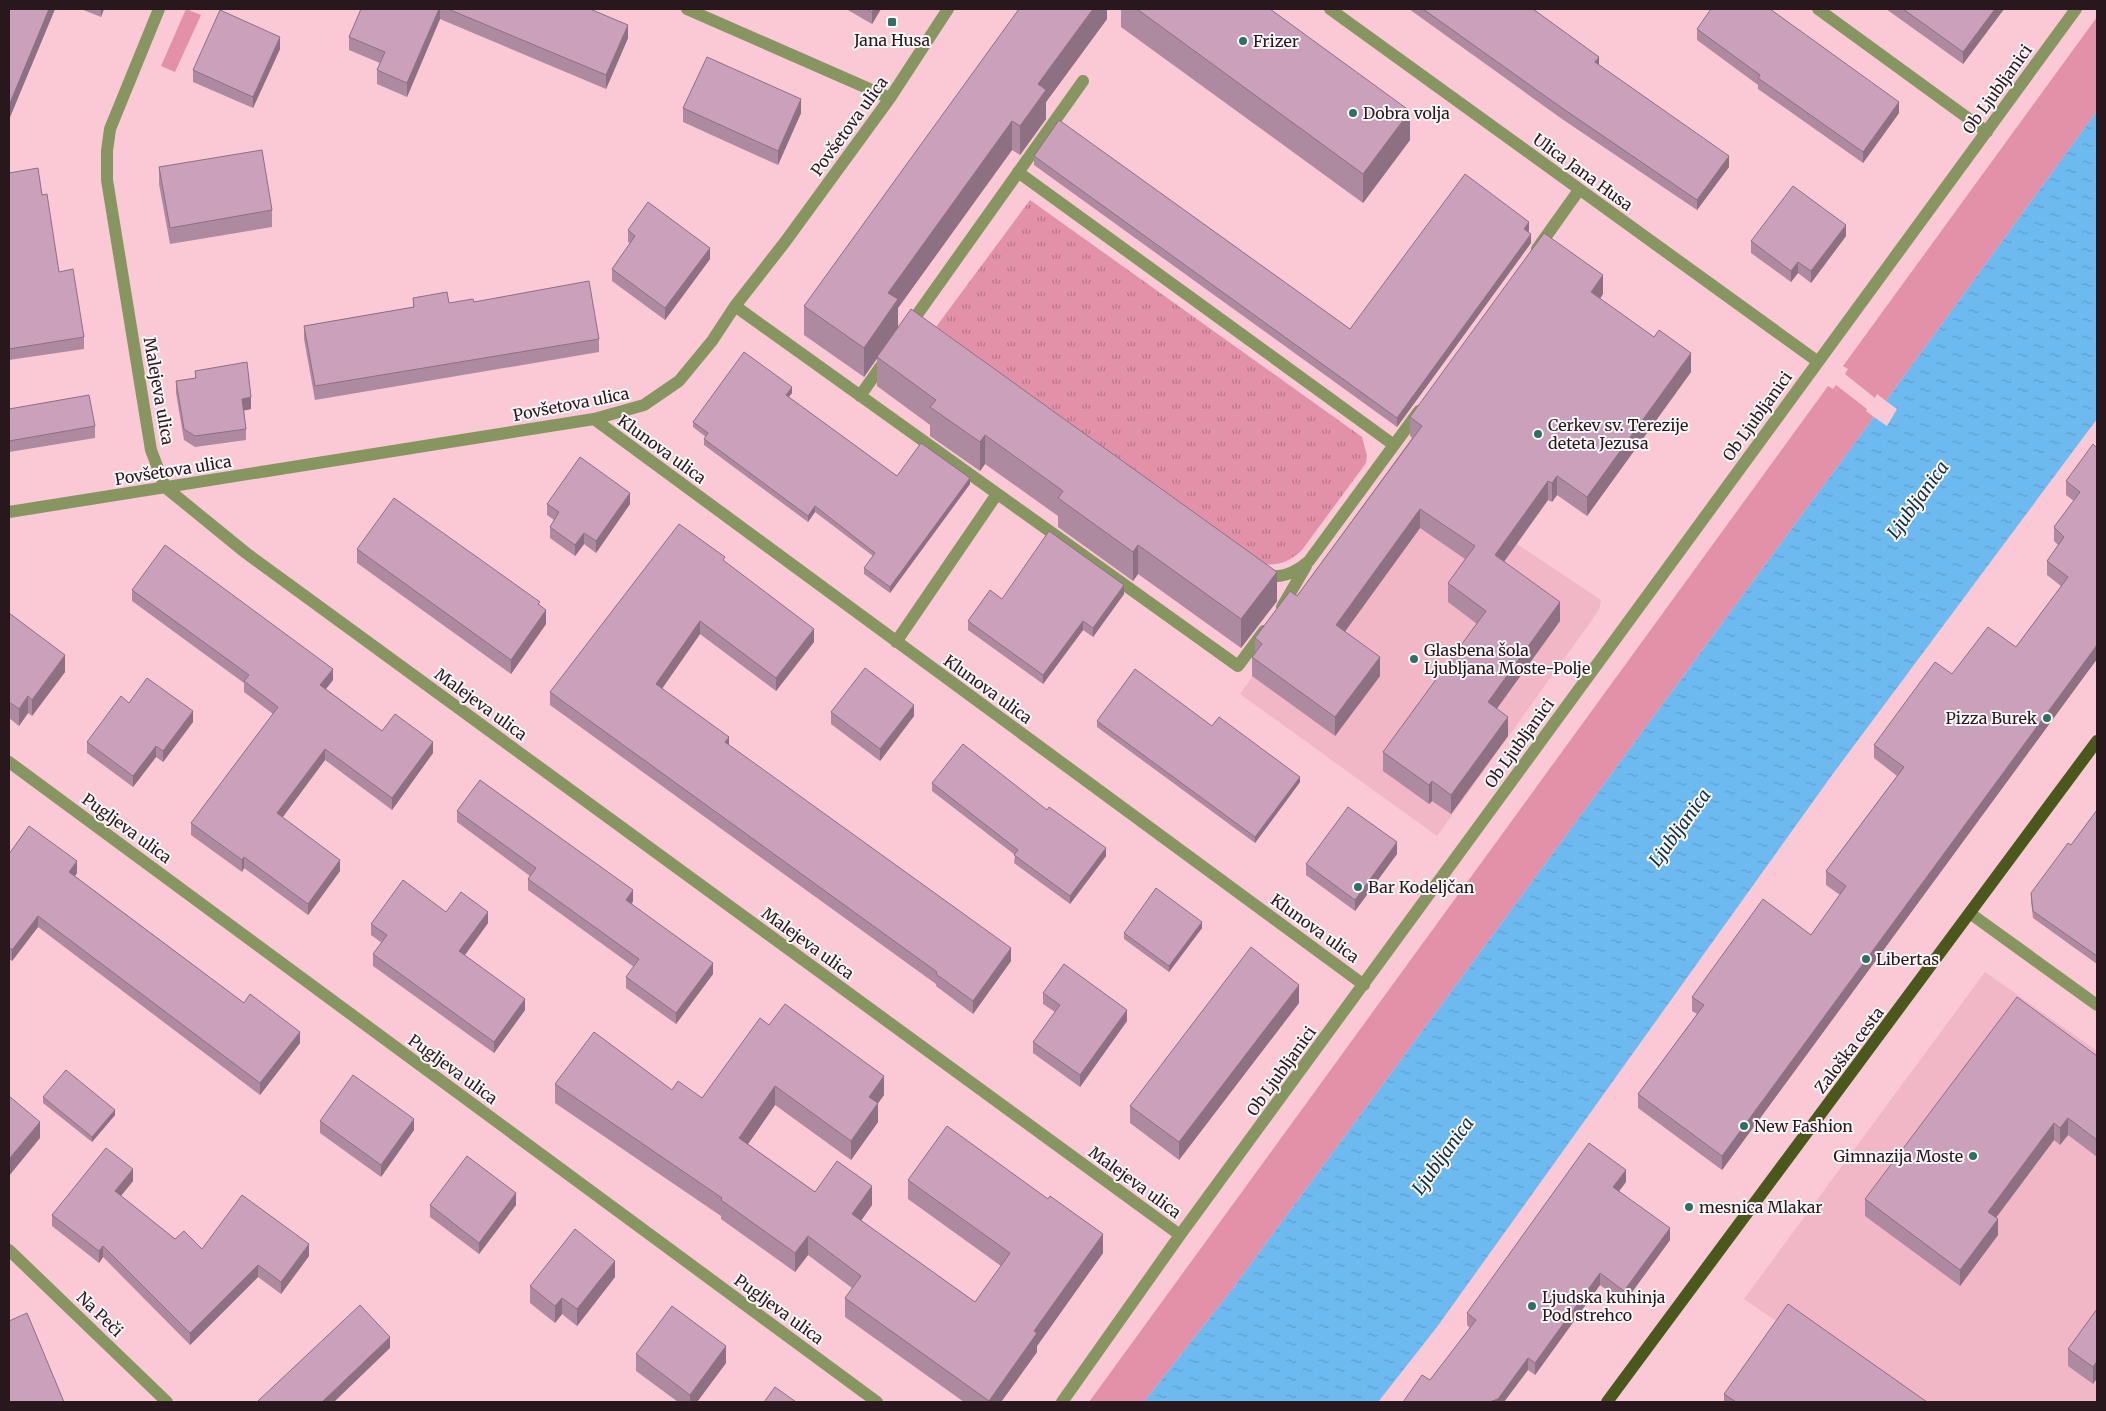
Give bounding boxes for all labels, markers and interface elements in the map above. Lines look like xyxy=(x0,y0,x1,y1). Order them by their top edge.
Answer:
marker: Jana Husa xyxy=(886,16,898,28)
place label: Jana Husa xyxy=(853,30,931,50)
place label: Frizer xyxy=(1253,31,1299,51)
marker: Frizer xyxy=(1237,35,1249,47)
street label: Ob Ljubljanici xyxy=(1958,40,2036,138)
street label: Povšetova ulica xyxy=(806,72,892,180)
place label: Dobra volja xyxy=(1363,103,1450,123)
marker: Dobra volja xyxy=(1347,107,1359,119)
street label: Ulica Jana Husa xyxy=(1529,129,1637,215)
street label: Malejeva ulica xyxy=(140,336,178,447)
street label: Ob Ljubljanici xyxy=(1718,367,1796,465)
street label: Povšetova ulica xyxy=(511,383,631,425)
street label: Klunova ulica xyxy=(614,410,710,488)
place label: Cerkev sv. Terezije deteta Jezusa xyxy=(1548,415,1688,453)
marker: Cerkev sv. Terezije deteta Jezusa xyxy=(1532,428,1544,440)
street label: Povšetova ulica xyxy=(113,451,233,489)
water label: Ljubljanica xyxy=(1882,456,1953,543)
place label: Glasbena šola Ljubljana Moste-Polje xyxy=(1424,640,1590,678)
street label: Klunova ulica xyxy=(940,650,1036,728)
marker: Glasbena šola Ljubljana Moste-Polje xyxy=(1408,653,1420,665)
street label: Malejeva ulica xyxy=(431,664,531,744)
street label: Ob Ljubljanici xyxy=(1480,694,1558,792)
place label: Pizza Burek xyxy=(1946,708,2038,728)
marker: Pizza Burek xyxy=(2041,712,2053,724)
water label: Ljubljanica xyxy=(1644,784,1715,871)
street label: Pugljeva ulica xyxy=(78,789,176,867)
place label: Bar Kodeljčan xyxy=(1368,877,1475,897)
marker: Bar Kodeljčan xyxy=(1352,881,1364,893)
street label: Klunova ulica xyxy=(1267,889,1363,967)
street label: Malejeva ulica xyxy=(758,903,858,983)
place label: Libertas xyxy=(1876,949,1939,969)
marker: Libertas xyxy=(1860,953,1872,965)
street label: Zaloška cesta xyxy=(1810,1003,1888,1097)
street label: Ob Ljubljanici xyxy=(1242,1022,1320,1120)
street label: Pugljeva ulica xyxy=(404,1030,502,1108)
water label: Ljubljanica xyxy=(1407,1112,1478,1199)
place label: New Fashion xyxy=(1754,1116,1853,1136)
marker: New Fashion xyxy=(1738,1120,1750,1132)
street label: Malejeva ulica xyxy=(1085,1142,1185,1222)
place label: Gimnazija Moste xyxy=(1833,1146,1963,1166)
marker: Gimnazija Moste xyxy=(1967,1150,1979,1162)
place label: mesnica Mlakar xyxy=(1699,1197,1823,1217)
marker: mesnica Mlakar xyxy=(1683,1201,1695,1213)
street label: Pugljeva ulica xyxy=(730,1270,828,1348)
street label: Na Peči xyxy=(73,1287,127,1341)
place label: Ljudska kuhinja Pod strehco xyxy=(1542,1287,1666,1325)
marker: Ljudska kuhinja Pod strehco xyxy=(1526,1300,1538,1312)

